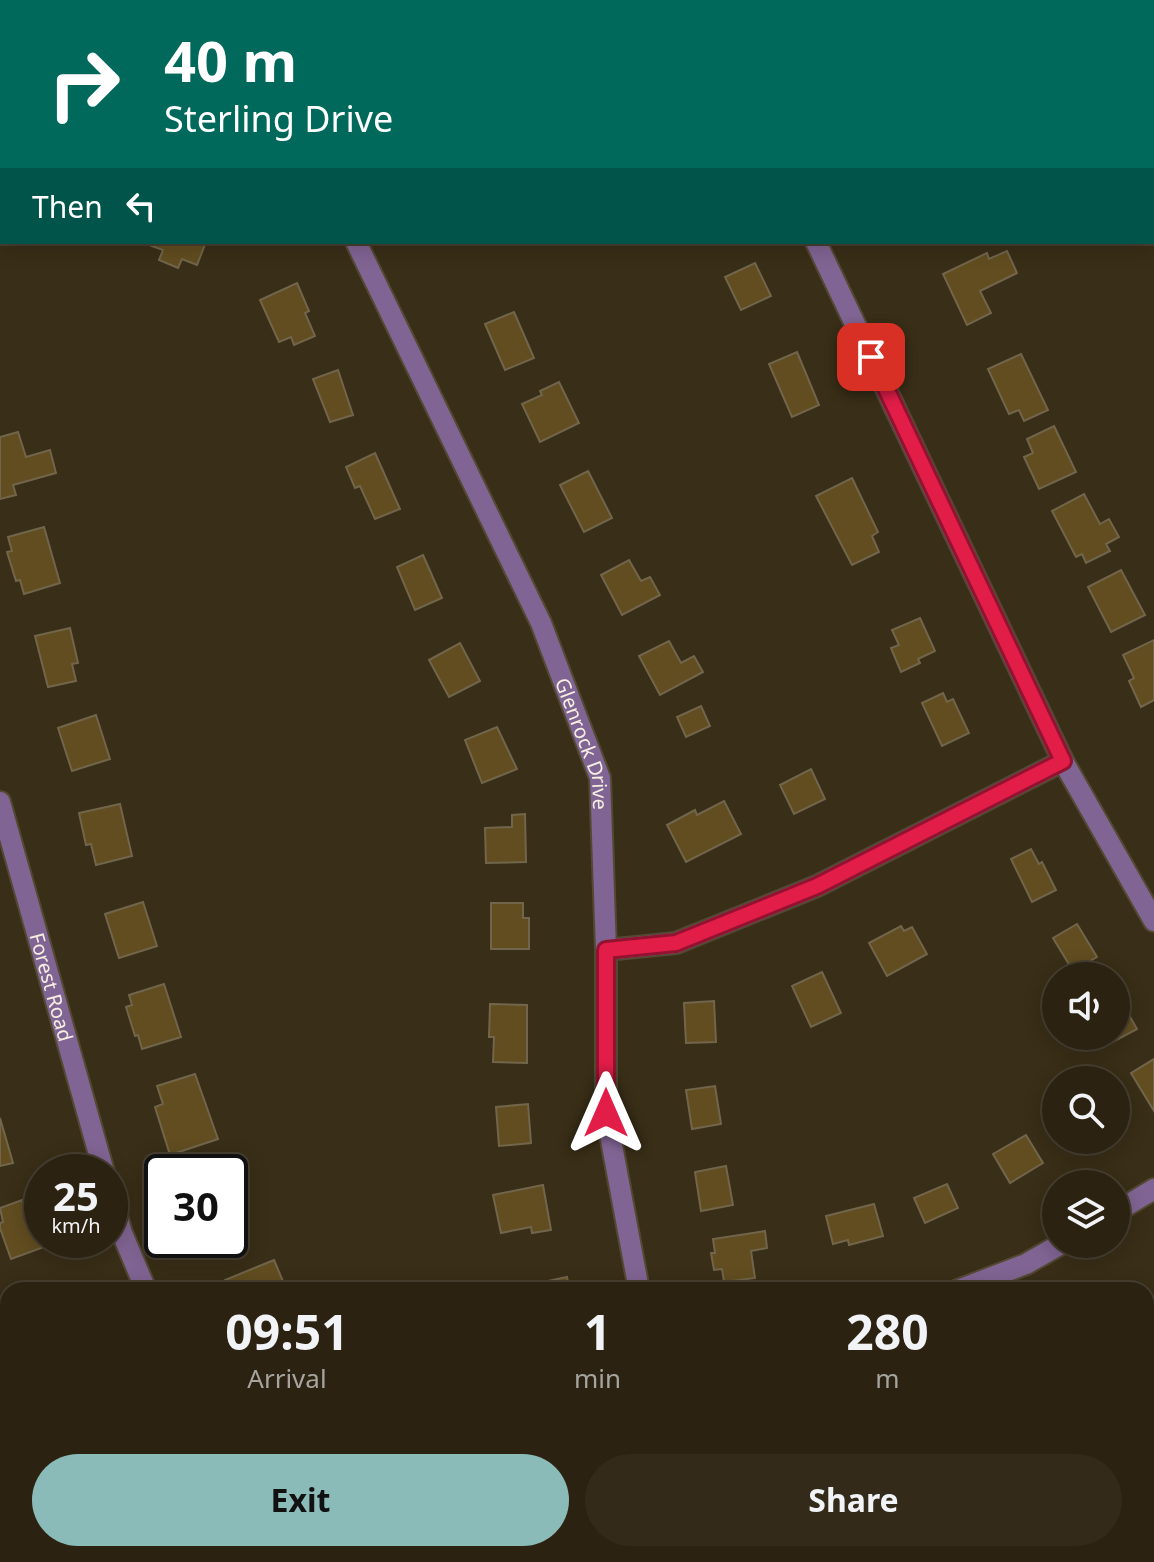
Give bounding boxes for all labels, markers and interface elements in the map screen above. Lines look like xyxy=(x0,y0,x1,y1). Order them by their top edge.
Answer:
text: 40 m xyxy=(164,22,297,98)
icon: right xyxy=(32,32,136,136)
text: Sterling Drive xyxy=(164,94,393,143)
icon: left xyxy=(119,184,163,228)
text: Then xyxy=(32,186,103,227)
pin xyxy=(837,323,905,391)
icon: arrive xyxy=(849,335,893,379)
street label: Glenrock Drive xyxy=(549,674,615,810)
street label: Forest Road xyxy=(24,929,80,1044)
map controls xyxy=(1042,962,1130,1258)
button: sound xyxy=(1042,962,1130,1050)
button: search xyxy=(1042,1066,1130,1154)
position arrow xyxy=(564,1071,648,1155)
speed limit sign: 30 xyxy=(144,1154,248,1258)
text: 25 xyxy=(53,1168,99,1223)
button: layers xyxy=(1042,1170,1130,1258)
text: km/h xyxy=(51,1212,101,1239)
text: 09:51 xyxy=(225,1299,349,1364)
text: 1 xyxy=(584,1299,611,1364)
text: 280 xyxy=(846,1299,929,1364)
text: Arrival xyxy=(247,1360,327,1396)
text: min xyxy=(574,1360,621,1396)
text: m xyxy=(875,1360,900,1396)
button: Exit xyxy=(32,1454,569,1546)
button: Share xyxy=(585,1454,1122,1546)

